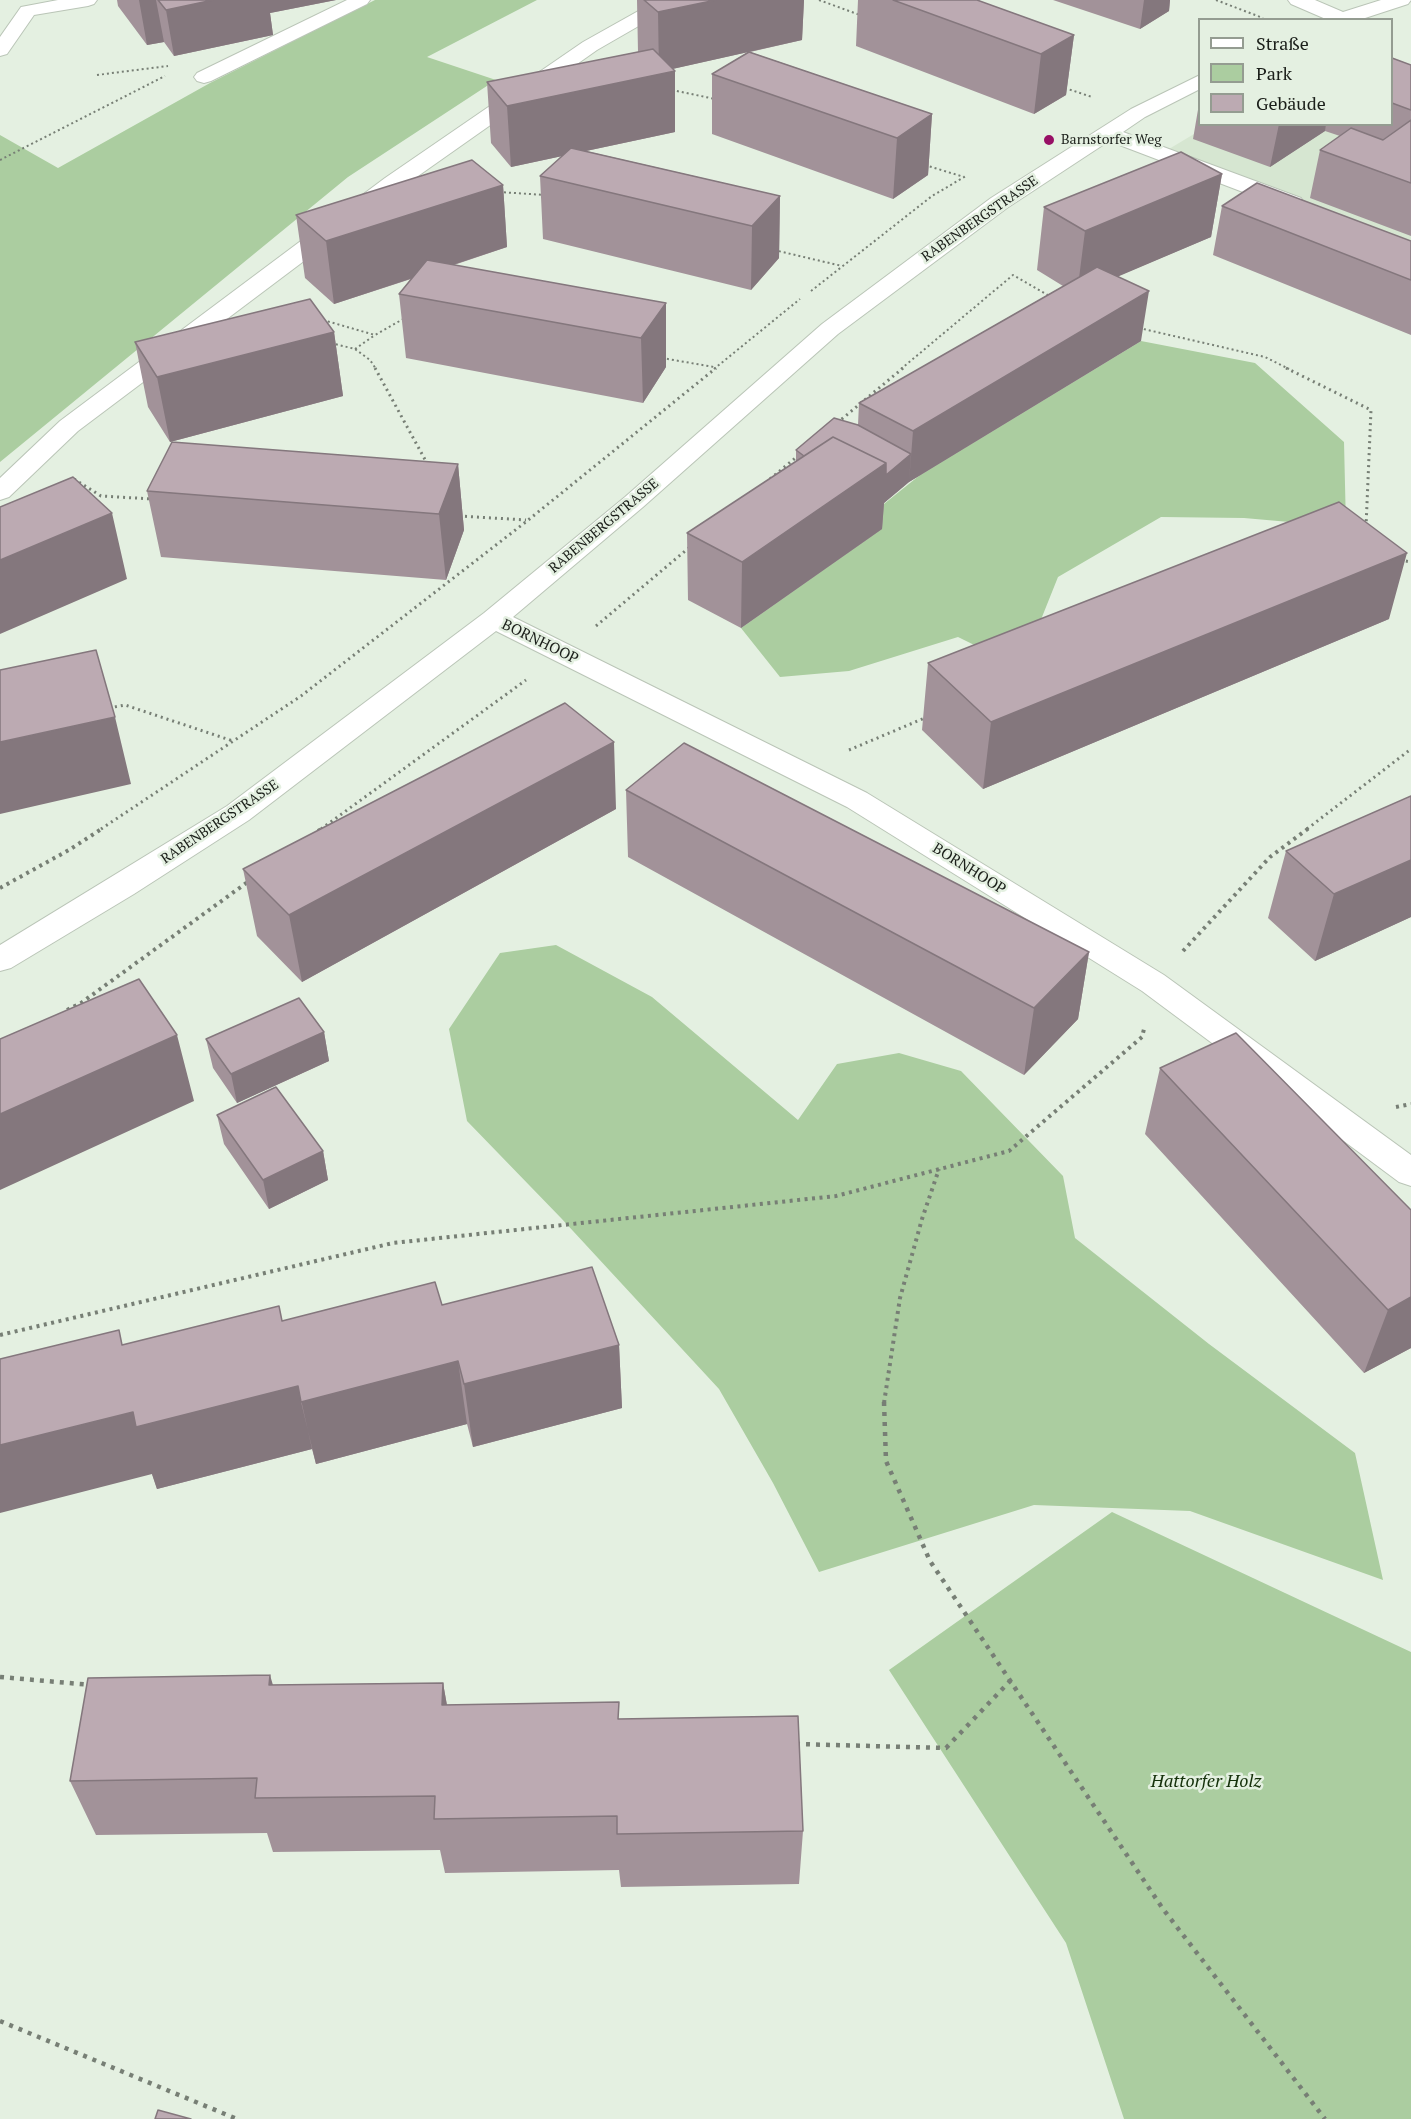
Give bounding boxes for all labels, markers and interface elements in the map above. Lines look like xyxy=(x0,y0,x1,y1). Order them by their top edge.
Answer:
legend xyxy=(1198,18,1393,126)
text: Straße xyxy=(1256,31,1309,55)
text: Park xyxy=(1256,61,1292,85)
text: Gebäude xyxy=(1256,91,1326,115)
place label: Barnstorfer Weg xyxy=(1061,132,1162,148)
marker: Barnstorfer Weg xyxy=(1042,133,1056,147)
street label: RABENBERGSTRASSE xyxy=(919,172,1041,266)
street label: RABENBERGSTRASSE xyxy=(546,475,662,577)
street label: BORNHOOP xyxy=(499,616,581,668)
street label: RABENBERGSTRASSE xyxy=(158,776,282,868)
street label: BORNHOOP xyxy=(929,839,1009,899)
park label: Hattorfer Holz xyxy=(1151,1771,1261,1793)

